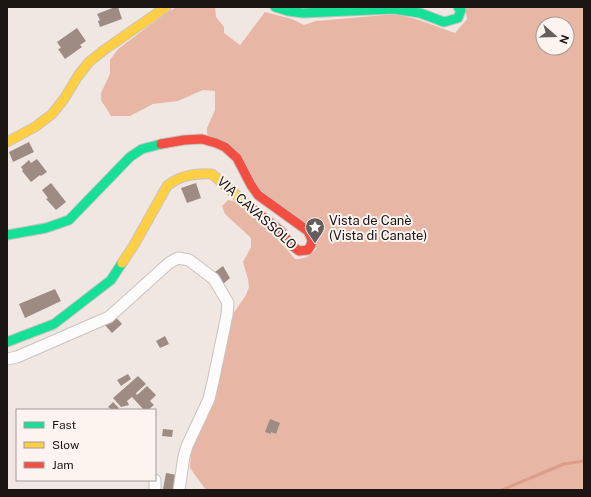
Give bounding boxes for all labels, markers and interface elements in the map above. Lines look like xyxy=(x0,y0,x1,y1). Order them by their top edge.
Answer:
north arrow xyxy=(535,16,575,56)
text: N xyxy=(557,33,572,46)
street label: VIA CAVASSOLO xyxy=(214,174,300,252)
place label: Vista de Canè (Vista di Canate) xyxy=(329,213,427,243)
place icon: Vista de Canè (Vista di Canate) xyxy=(304,216,326,244)
legend xyxy=(16,409,156,481)
text: Fast xyxy=(52,418,77,432)
text: Slow xyxy=(52,438,80,452)
text: Jam xyxy=(52,458,74,472)

